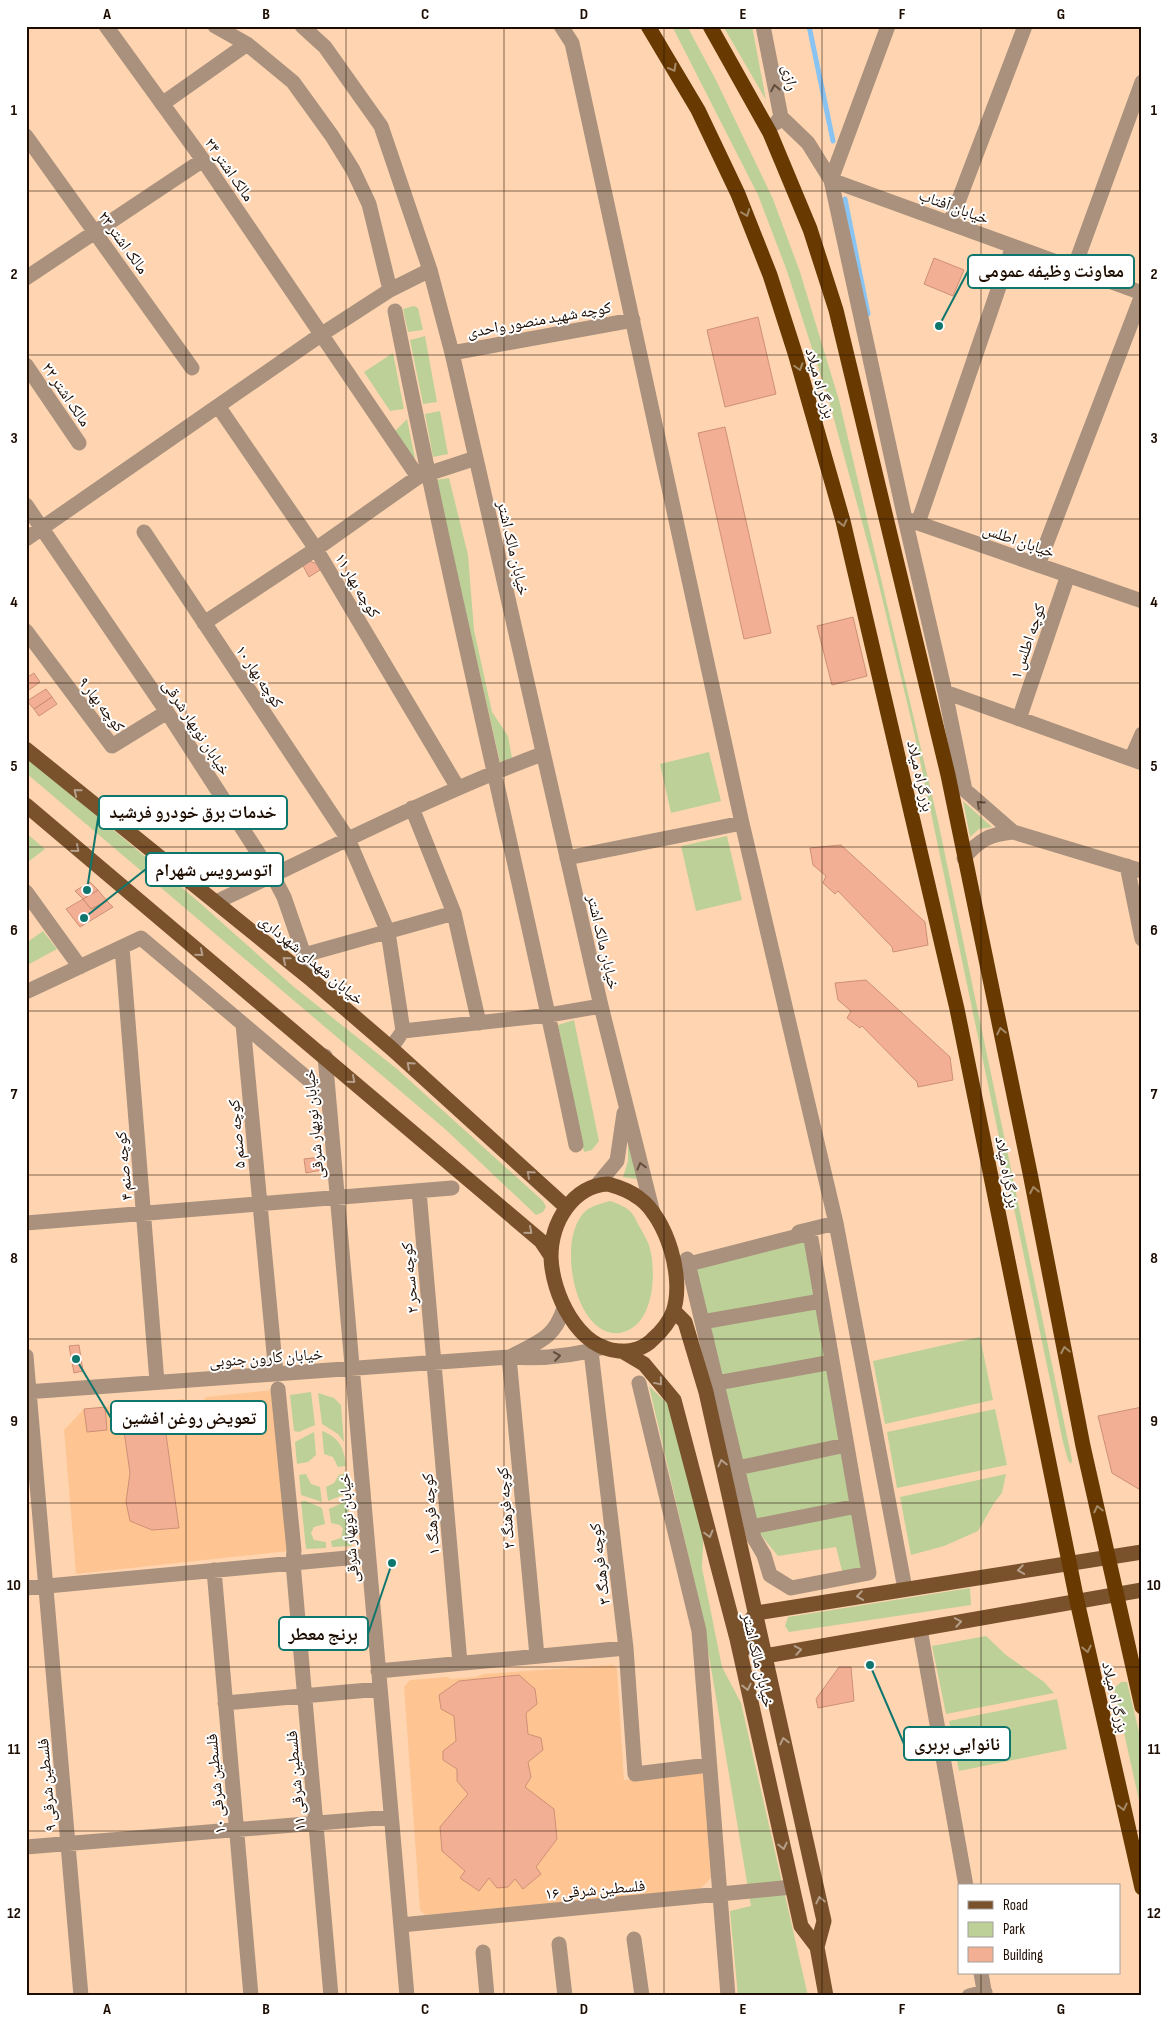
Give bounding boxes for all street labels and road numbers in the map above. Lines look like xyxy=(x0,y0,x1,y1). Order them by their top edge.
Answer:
street label: رازی xyxy=(778,64,801,93)
street label: مالک اشتر ۲۴ xyxy=(200,134,258,205)
street label: خیابان آفتاب xyxy=(916,186,991,229)
street label: مالک اشتر ۲۳ xyxy=(94,208,152,278)
street label: کوچه شهید منصور واحدی xyxy=(466,298,613,343)
street label: بزرگراه میلاد xyxy=(800,346,839,421)
street label: مالک اشتر ۲۲ xyxy=(37,359,94,430)
street label: خیابان مالک اشتر xyxy=(492,498,533,598)
street label: خیابان اطلس xyxy=(980,520,1057,563)
street label: کوچه بهار ۱۱ xyxy=(330,550,384,622)
street label: کوچه اطلس ۱ xyxy=(1007,601,1050,682)
street label: کوچه بهار ۱۰ xyxy=(231,642,287,712)
street label: کوچه بهار ۹ xyxy=(73,674,128,736)
street label: خیابان نوبهار شرقی xyxy=(158,676,234,779)
street label: بزرگراه میلاد xyxy=(902,739,937,814)
street label: خیابان مالک اشتر xyxy=(582,892,623,992)
street label: خیابان شهدای شهرداری xyxy=(255,911,367,1009)
street label: خیابان نوبهار شرقی xyxy=(300,1068,329,1180)
street label: کوچه صنم ۵ xyxy=(225,1098,250,1169)
street label: کوچه صنم ۴ xyxy=(112,1130,137,1201)
street label: بزرگراه میلاد xyxy=(990,1135,1023,1210)
street label: کوچه سحر ۲ xyxy=(398,1241,423,1314)
street label: خیابان کارون جنوبی xyxy=(208,1345,324,1372)
street label: کوچه فرهنگ ۲ xyxy=(493,1466,520,1550)
street label: خیابان نوبهار شرقی xyxy=(335,1472,364,1584)
street label: کوچه فرهنگ ۱ xyxy=(418,1472,445,1556)
street label: کوچه فرهنگ ۳ xyxy=(586,1522,615,1606)
street label: خیابان مالک اشتر xyxy=(737,1610,778,1710)
street label: بزرگراه میلاد xyxy=(1097,1660,1132,1735)
street label: فلسطین شرقی ۱۱ xyxy=(283,1730,310,1832)
street label: فلسطین شرقی ۱۰ xyxy=(203,1733,230,1835)
street label: فلسطین شرقی ۹ xyxy=(34,1738,61,1832)
street label: فلسطین شرقی ۱۶ xyxy=(544,1877,646,1904)

